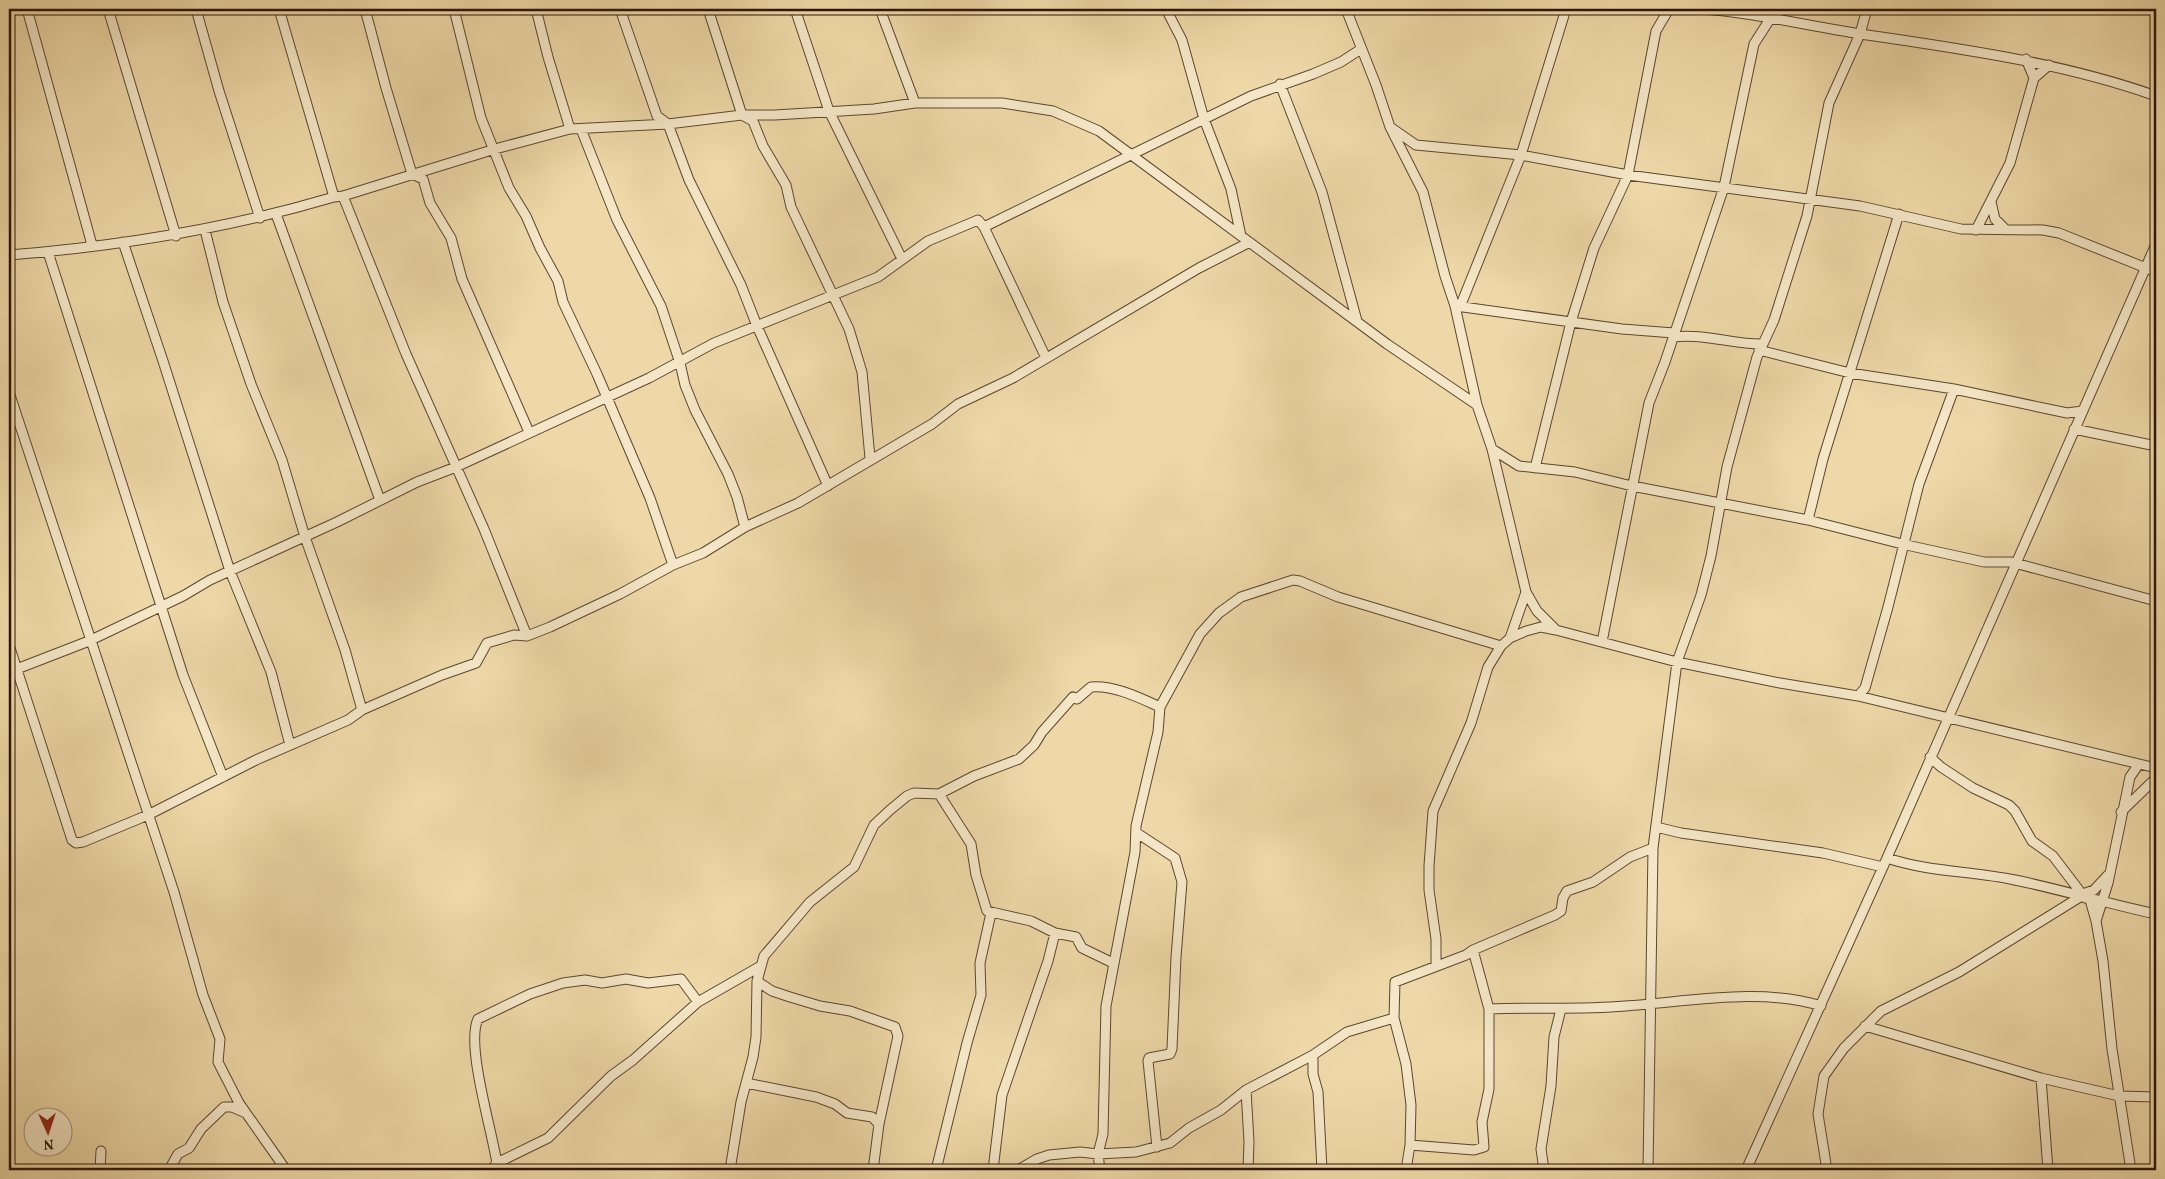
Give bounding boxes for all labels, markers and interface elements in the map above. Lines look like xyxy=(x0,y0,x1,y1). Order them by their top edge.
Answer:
north arrow xyxy=(22,1106,72,1156)
text: N xyxy=(43,1134,54,1153)

